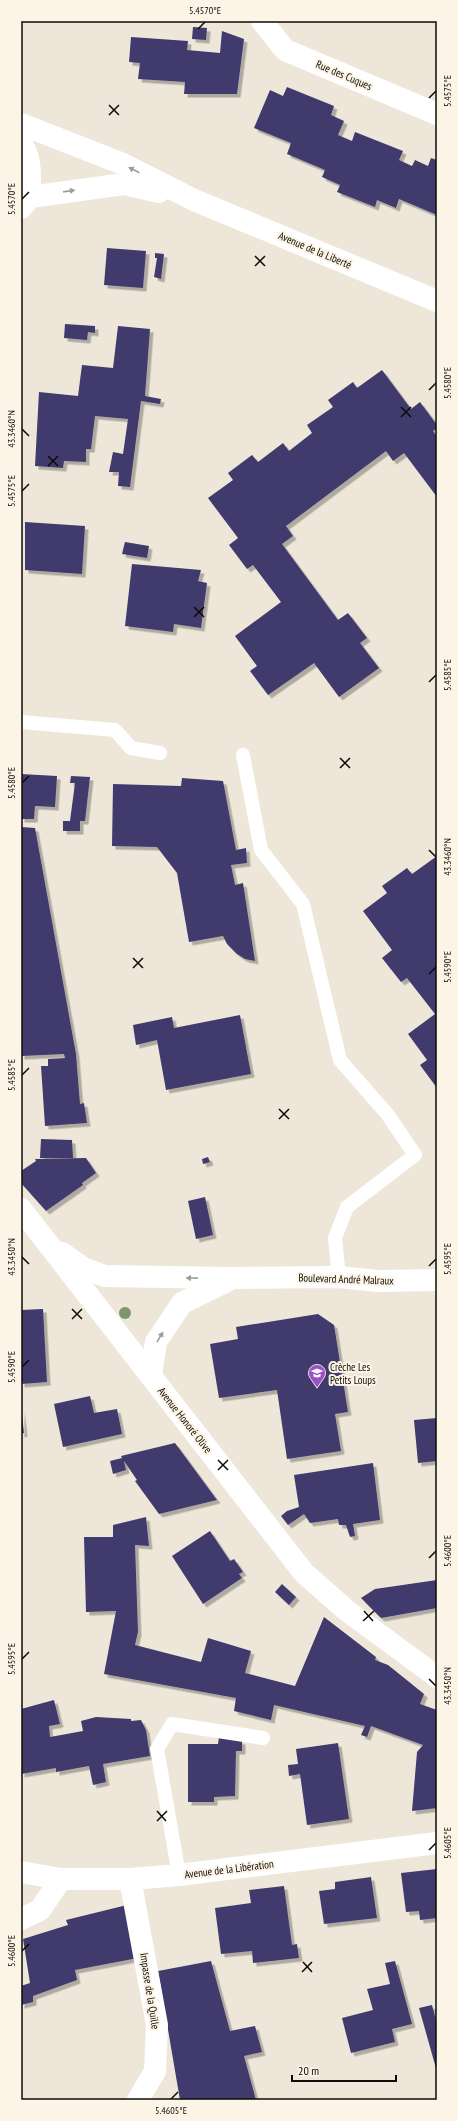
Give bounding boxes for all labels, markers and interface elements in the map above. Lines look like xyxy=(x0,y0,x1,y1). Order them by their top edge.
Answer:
text: 5.4570°E xyxy=(189,4,221,17)
street label: Rue des Cuques xyxy=(314,57,374,93)
text: 5.4575°E xyxy=(441,75,454,107)
one-way arrow xyxy=(128,166,140,173)
text: 5.4570°E xyxy=(5,183,18,215)
one-way arrow xyxy=(63,188,75,194)
street label: Avenue de la Liberté xyxy=(276,228,354,272)
text: 5.4580°E xyxy=(441,367,454,399)
text: 43.3460°N xyxy=(5,410,18,448)
text: 5.4575°E xyxy=(5,475,18,507)
text: 5.4585°E xyxy=(441,659,454,691)
text: 5.4580°E xyxy=(5,767,18,799)
text: 43.3460°N xyxy=(441,838,454,876)
text: 5.4590°E xyxy=(441,951,454,983)
text: 5.4585°E xyxy=(5,1059,18,1091)
text: 43.3450°N xyxy=(5,1238,18,1276)
text: 5.4595°E xyxy=(441,1243,454,1275)
street label: Boulevard André Malraux xyxy=(298,1270,394,1288)
one-way arrow xyxy=(186,1274,198,1281)
one-way arrow xyxy=(156,1331,163,1343)
text: 5.4590°E xyxy=(5,1351,18,1383)
place label: Crèche Les Petits Loups xyxy=(330,1360,376,1387)
school or university icon: Crèche Les Petits Loups xyxy=(307,1363,327,1388)
street label: Avenue Honoré Olive xyxy=(155,1384,215,1456)
text: 5.4600°E xyxy=(441,1535,454,1567)
text: 5.4595°E xyxy=(5,1643,18,1675)
text: 43.3450°N xyxy=(441,1667,454,1705)
text: 5.4605°E xyxy=(441,1827,454,1859)
street label: Avenue de la Libération xyxy=(184,1857,275,1881)
text: 5.4600°E xyxy=(5,1935,18,1967)
street label: Impasse de la Quille xyxy=(137,1952,163,2031)
scale bar xyxy=(292,2057,396,2083)
text: 20 m xyxy=(298,2063,319,2078)
text: 5.4605°E xyxy=(155,2104,187,2117)

